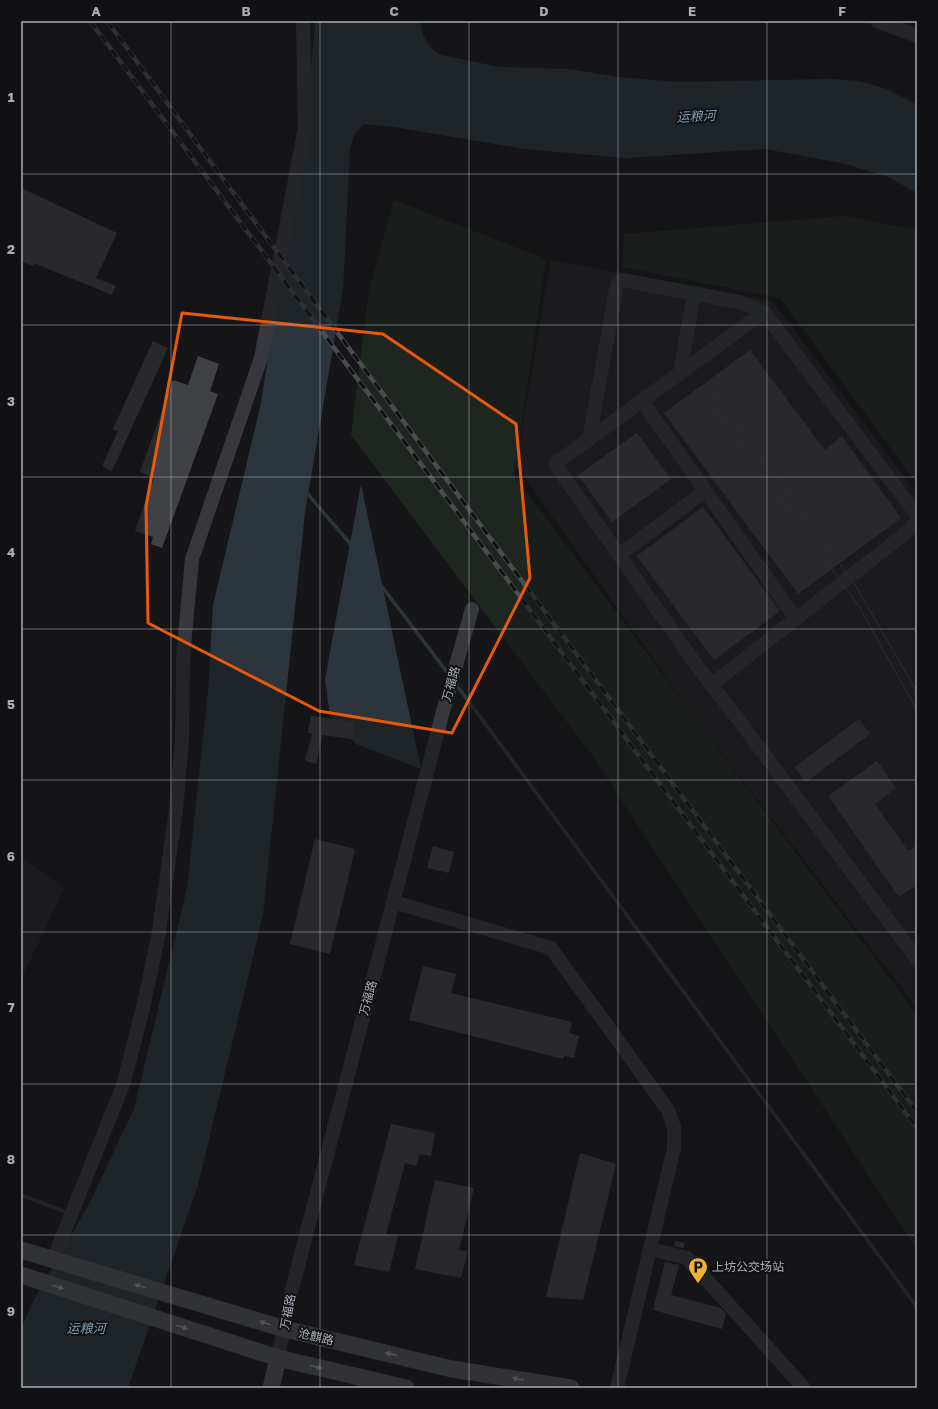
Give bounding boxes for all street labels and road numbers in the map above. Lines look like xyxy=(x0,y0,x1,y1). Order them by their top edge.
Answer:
street label: 万福路 xyxy=(438,664,463,703)
street label: 万福路 xyxy=(356,979,379,1017)
street label: 万福路 xyxy=(277,1293,298,1331)
street label: 沧麒路 xyxy=(297,1325,335,1348)

